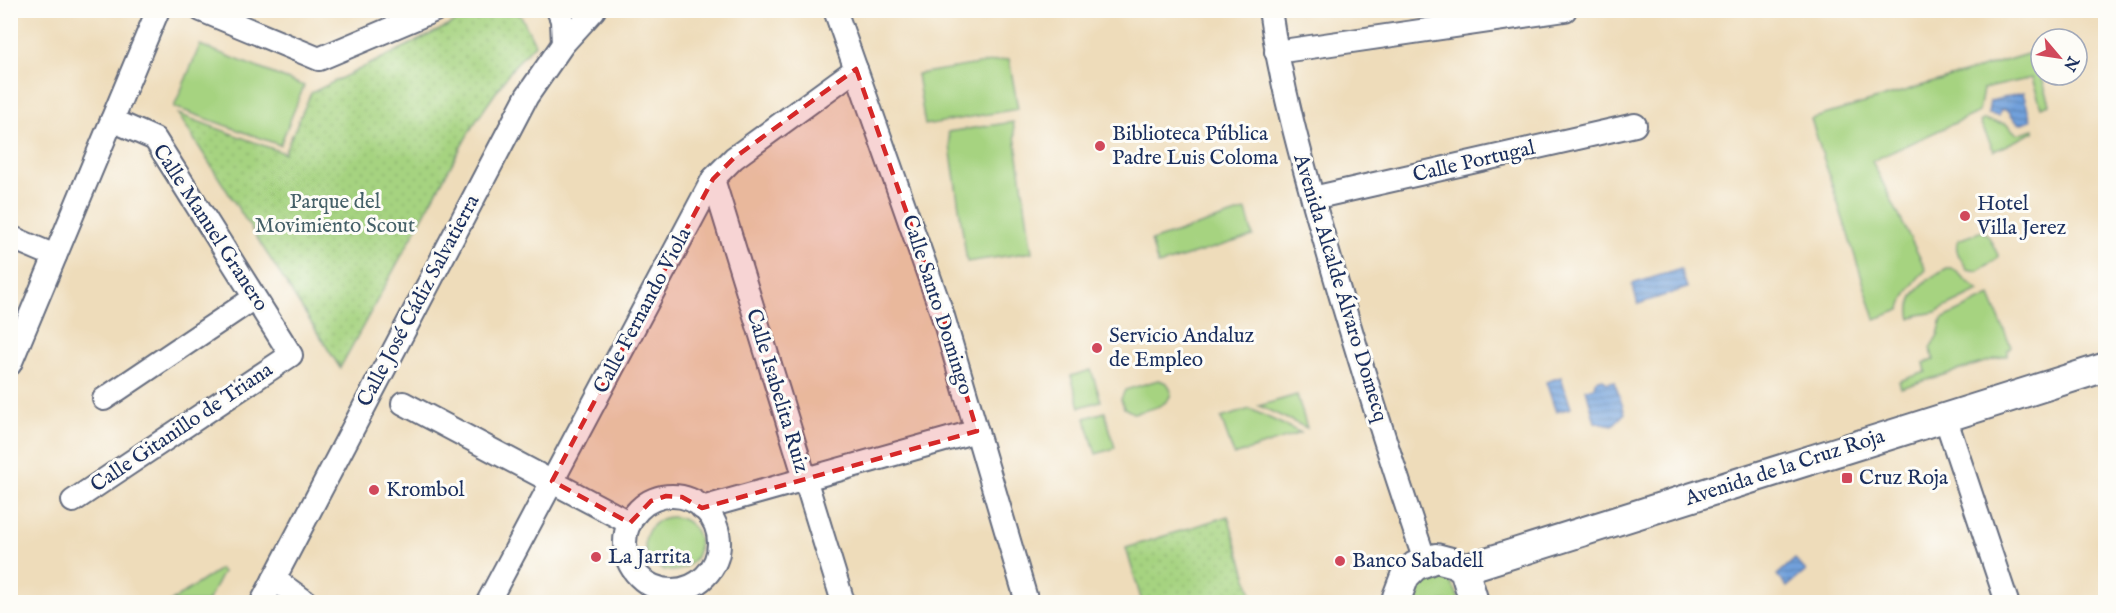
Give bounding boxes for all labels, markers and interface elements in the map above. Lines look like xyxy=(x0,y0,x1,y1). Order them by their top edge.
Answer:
north arrow xyxy=(2029,27,2089,87)
text: N xyxy=(2058,52,2083,74)
place label: Biblioteca Pública Padre Luis Coloma xyxy=(1112,121,1279,172)
street label: Calle Portugal xyxy=(1410,135,1538,189)
street label: Calle Manuel Granero xyxy=(146,139,274,317)
marker: Biblioteca Pública Padre Luis Coloma xyxy=(1093,139,1107,153)
street label: Avenida Alcalde Álvaro Domecq xyxy=(1286,150,1395,426)
park label: Parque del Movimiento Scout xyxy=(255,189,415,240)
street label: Calle José Cádiz Salvatierra xyxy=(352,189,487,412)
place label: Hotel Villa Jerez xyxy=(1976,191,2067,242)
marker: Hotel Villa Jerez xyxy=(1958,209,1972,223)
street label: Calle Santo Domingo xyxy=(895,212,979,398)
street label: Calle Fernando Viola xyxy=(588,223,699,399)
street label: Calle Isabelita Ruiz xyxy=(739,306,815,477)
place label: Servicio Andaluz de Empleo xyxy=(1109,323,1255,374)
marker: Servicio Andaluz de Empleo xyxy=(1090,341,1104,355)
street label: Calle Gitanillo de Triana xyxy=(86,356,279,499)
street label: Avenida de la Cruz Roja xyxy=(1681,423,1889,513)
place label: Cruz Roja xyxy=(1859,465,1949,492)
marker: Cruz Roja xyxy=(1840,471,1854,485)
place label: Krombol xyxy=(386,477,465,504)
marker: Krombol xyxy=(367,483,381,497)
place label: La Jarrita xyxy=(608,544,692,571)
place label: Banco Sabadell xyxy=(1352,548,1484,575)
marker: La Jarrita xyxy=(589,550,603,564)
marker: Banco Sabadell xyxy=(1333,554,1347,568)

